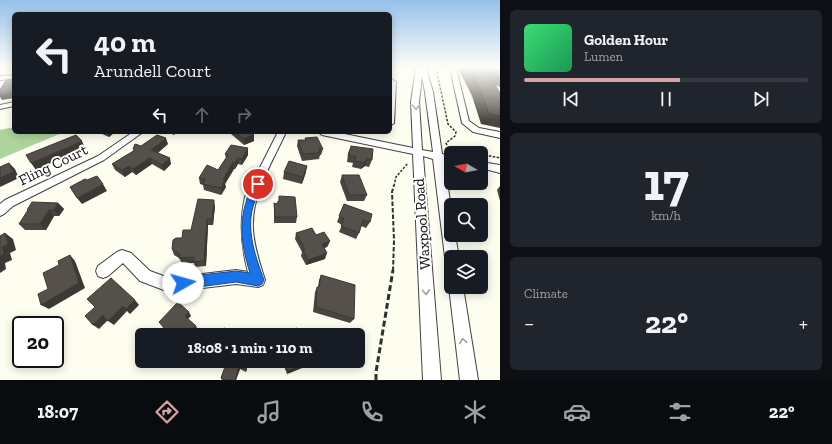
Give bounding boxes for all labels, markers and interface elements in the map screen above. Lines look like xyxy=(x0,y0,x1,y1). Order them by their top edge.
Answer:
text: 40 m xyxy=(94,26,156,59)
icon: left xyxy=(28,28,80,80)
text: Golden Hour xyxy=(584,31,668,49)
text: Lumen xyxy=(584,49,623,64)
text: Arundell Court xyxy=(94,60,211,82)
icon: previous xyxy=(560,88,582,110)
icon: pause xyxy=(655,88,677,110)
icon: next xyxy=(750,88,772,110)
icon: left xyxy=(149,104,171,126)
icon: ahead xyxy=(191,104,213,126)
icon: right xyxy=(233,104,255,126)
one-way arrow xyxy=(412,104,420,110)
street label: Fling Court xyxy=(16,140,91,189)
north arrow xyxy=(444,146,488,190)
map controls xyxy=(444,146,488,294)
text: 17 xyxy=(643,151,689,213)
pin xyxy=(241,167,275,201)
icon: arrive xyxy=(247,173,269,195)
street label: Waxpool Road xyxy=(410,177,434,270)
button: search xyxy=(444,198,488,242)
text: km/h xyxy=(651,208,681,223)
button: layers xyxy=(444,250,488,294)
position arrow xyxy=(162,262,204,304)
text: Climate xyxy=(524,286,568,301)
one-way arrow xyxy=(421,289,430,295)
text: 22° xyxy=(645,305,688,341)
text: − xyxy=(524,310,534,337)
text: + xyxy=(799,310,808,337)
speed limit sign: 20 xyxy=(12,316,64,368)
one-way arrow xyxy=(459,338,468,344)
text: 18:08 · 1 min · 110 m xyxy=(188,339,312,357)
icon: directions xyxy=(153,398,181,426)
icon: music xyxy=(255,398,283,426)
icon: phone xyxy=(358,398,386,426)
icon: climate xyxy=(461,398,489,426)
icon: car xyxy=(563,398,591,426)
icon: filters xyxy=(666,398,694,426)
text: 18:07 xyxy=(37,401,78,423)
text: 22° xyxy=(769,401,795,423)

